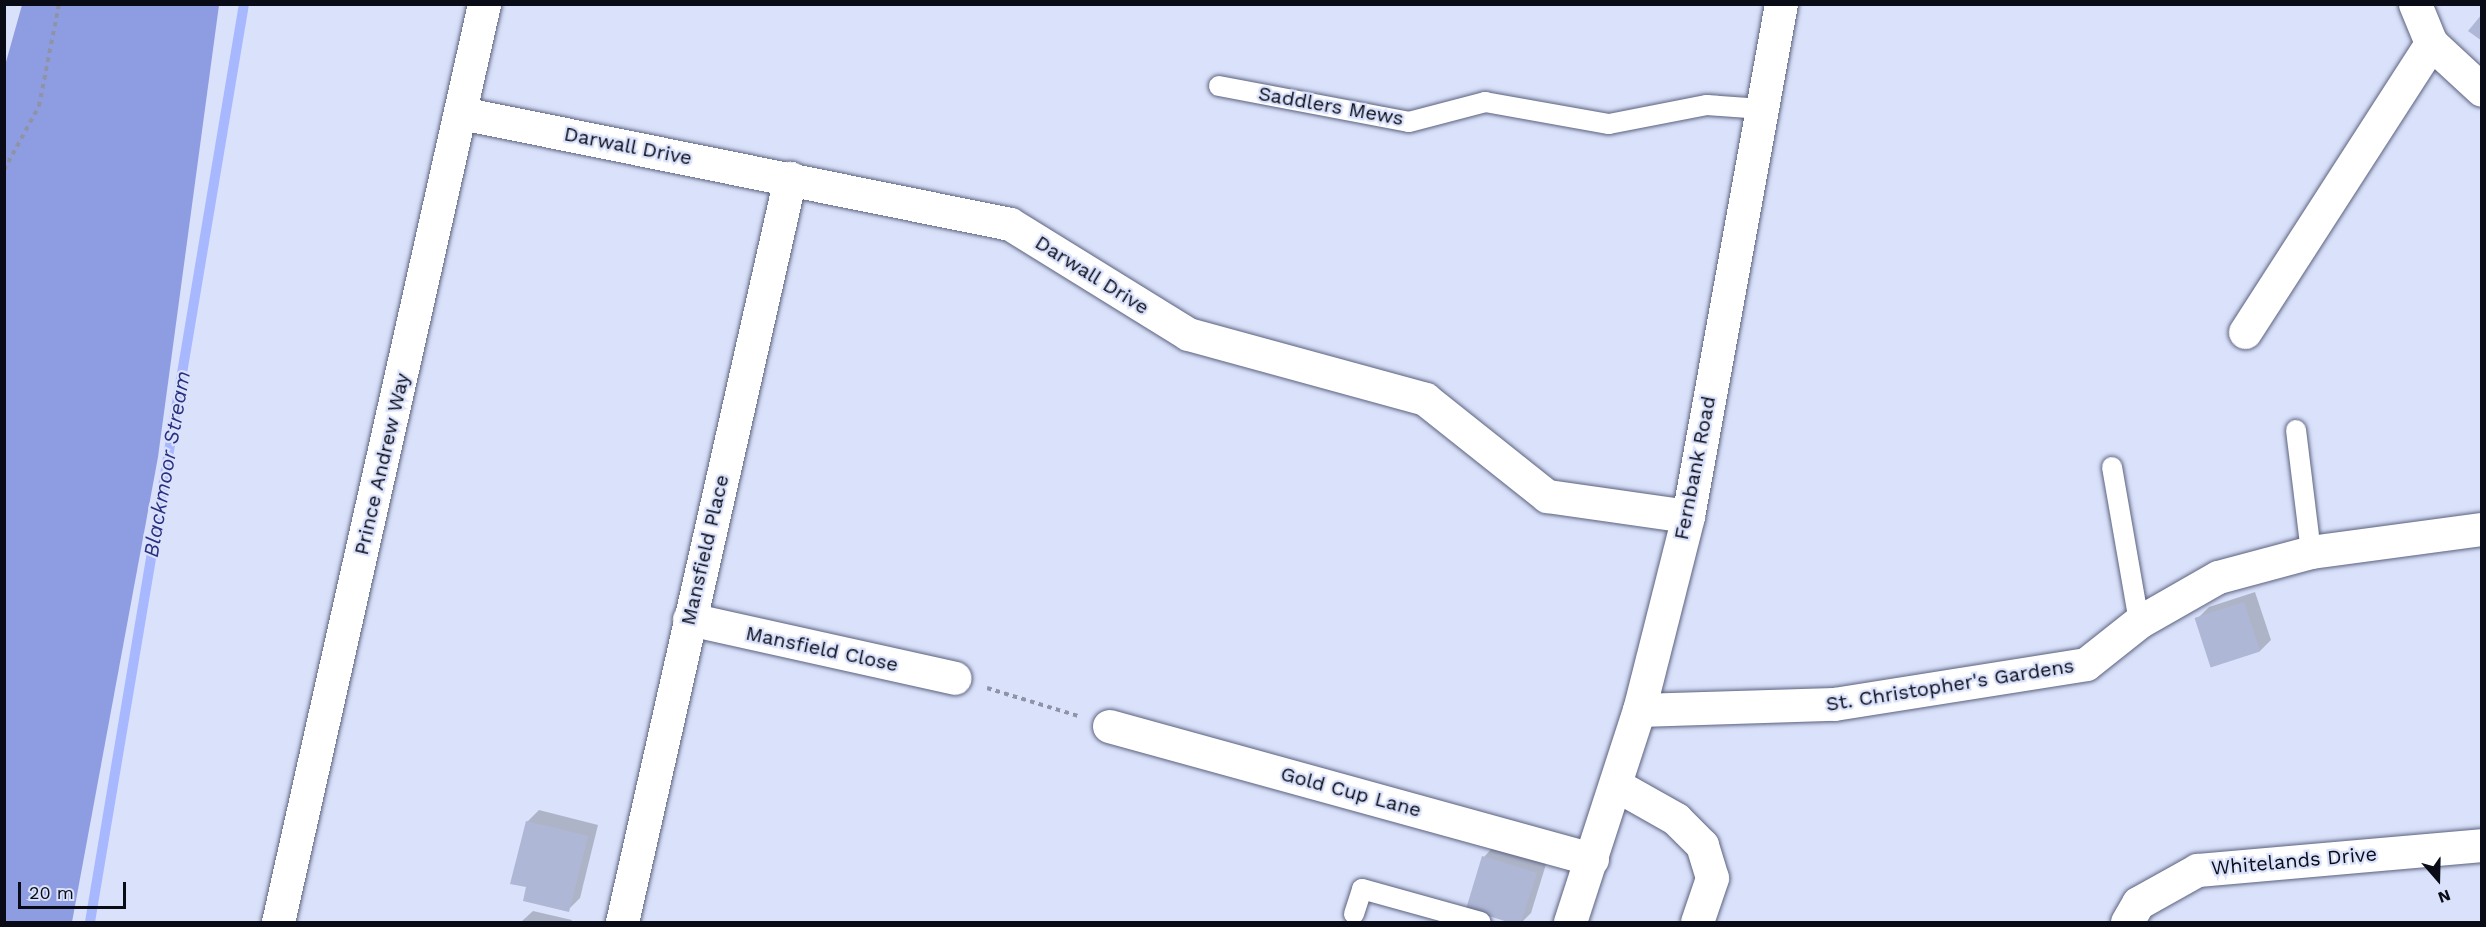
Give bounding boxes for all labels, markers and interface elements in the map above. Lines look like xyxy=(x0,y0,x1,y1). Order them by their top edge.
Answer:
street label: Saddlers Mews xyxy=(1257,81,1405,131)
street label: Darwall Drive xyxy=(562,122,694,170)
street label: Darwall Drive xyxy=(1030,230,1154,320)
water label: Blackmoor Stream xyxy=(138,369,196,559)
street label: Prince Andrew Way xyxy=(349,370,415,558)
street label: Fernbank Road xyxy=(1669,394,1721,542)
street label: Mansfield Place xyxy=(676,472,734,628)
street label: Mansfield Close xyxy=(744,621,900,677)
street label: St. Christopher's Gardens xyxy=(1824,654,2076,716)
street label: Gold Cup Lane xyxy=(1278,762,1424,822)
street label: Whitelands Drive xyxy=(2210,842,2378,880)
north arrow xyxy=(2408,849,2468,909)
scale bar xyxy=(21,870,129,908)
text: 20 m xyxy=(29,882,74,903)
text: N xyxy=(2436,885,2453,907)

